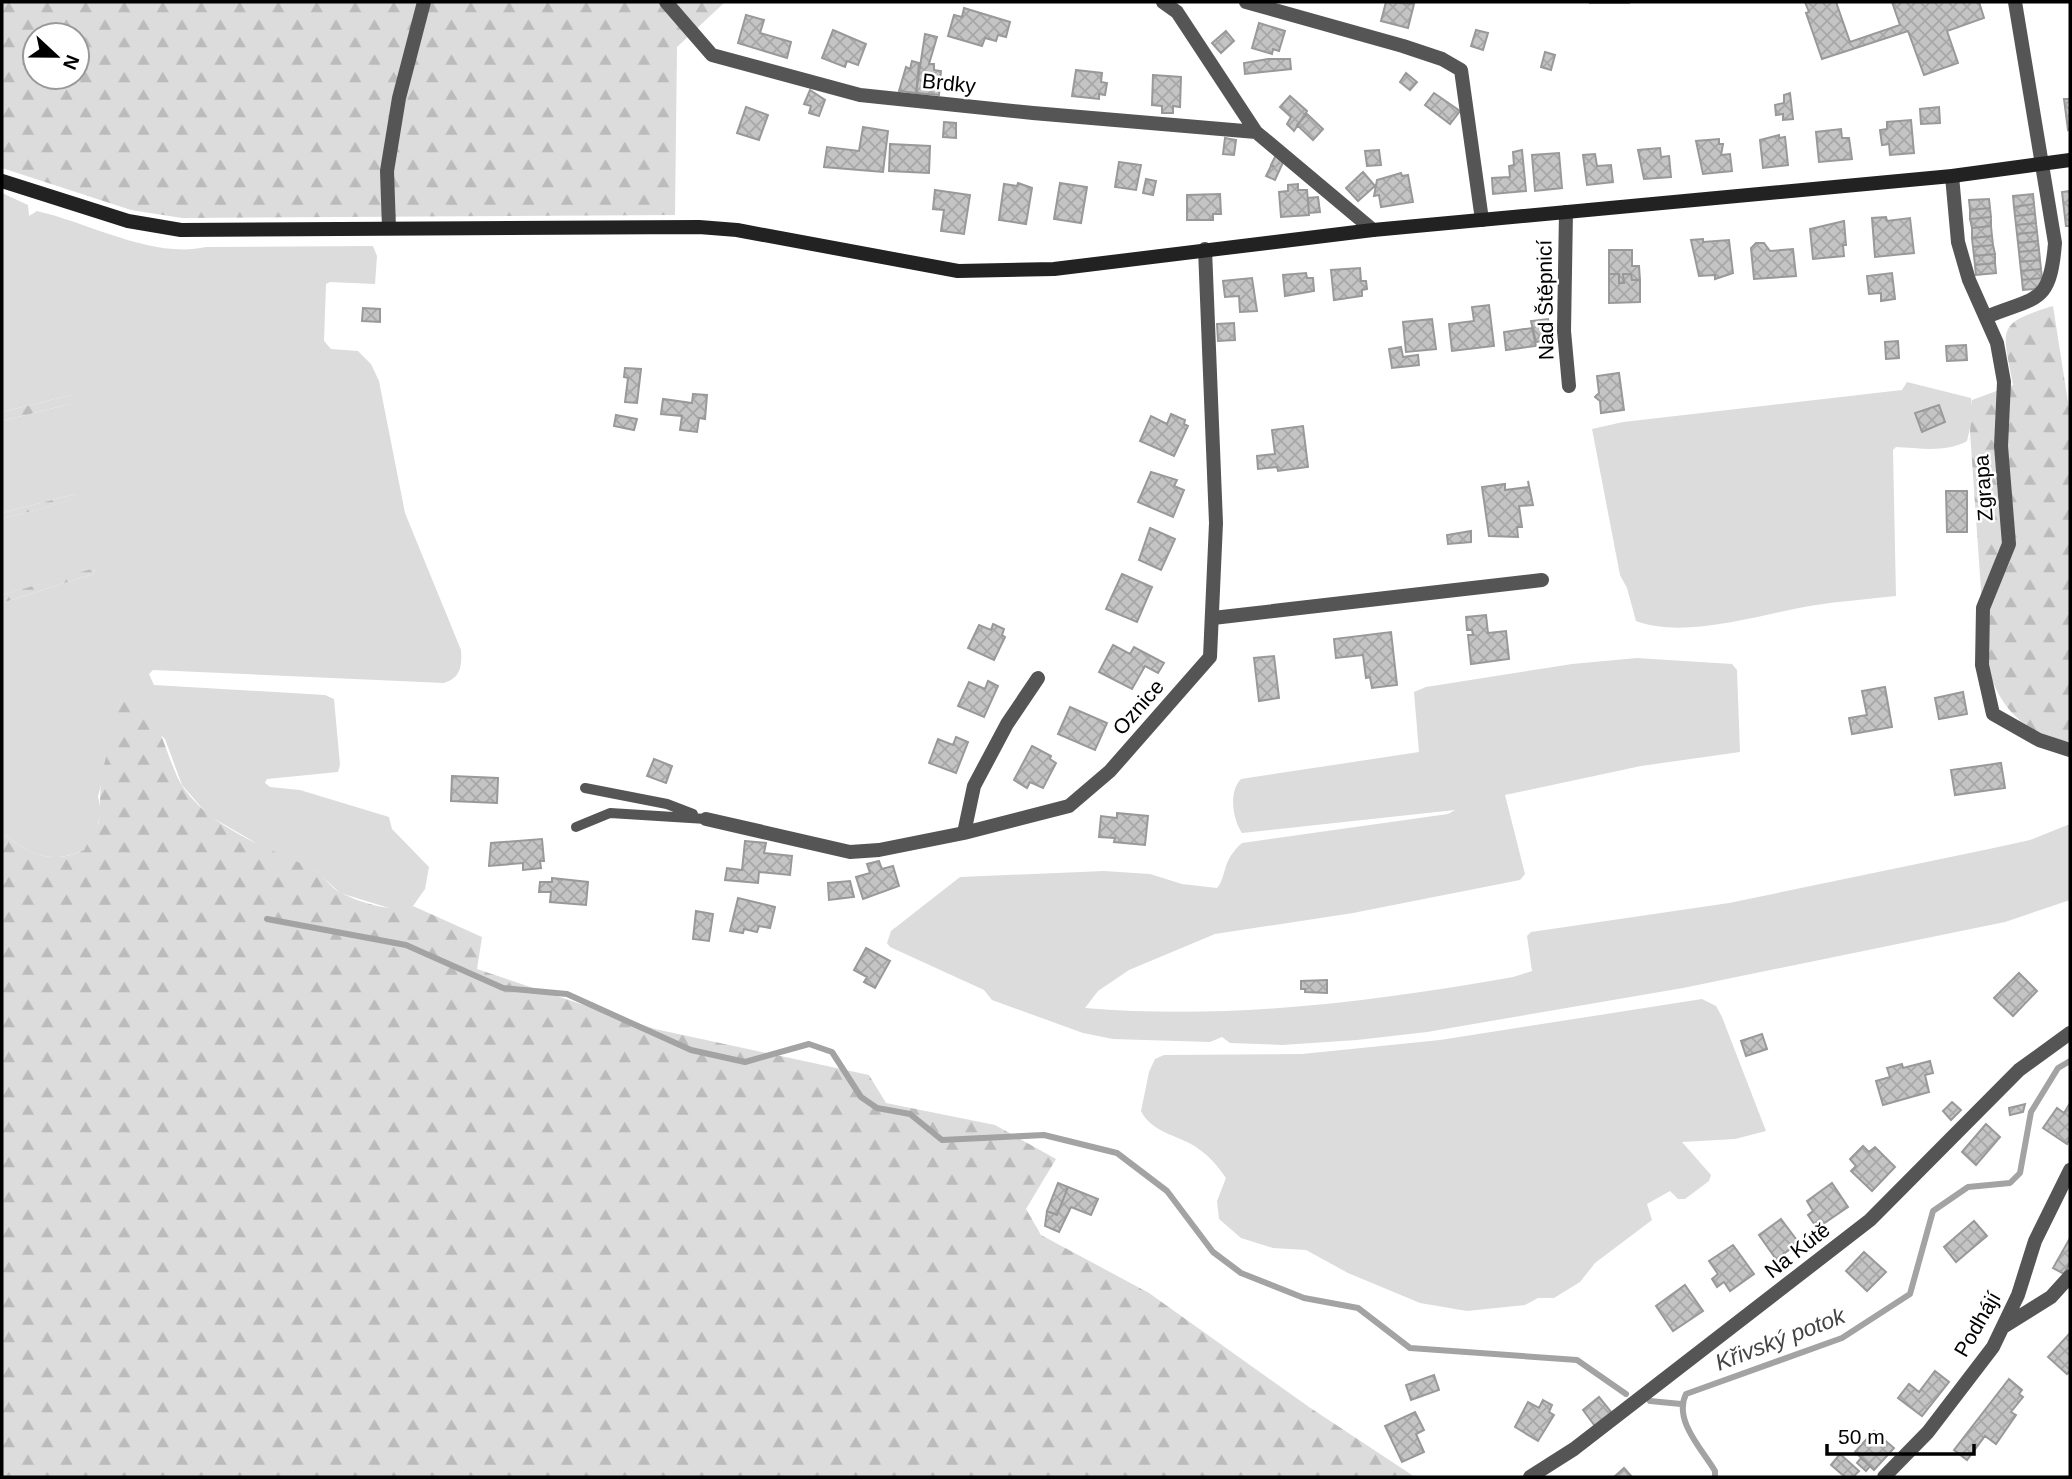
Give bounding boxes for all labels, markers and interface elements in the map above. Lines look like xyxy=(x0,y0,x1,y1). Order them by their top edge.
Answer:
north arrow xyxy=(21,21,91,91)
text: N xyxy=(59,52,84,72)
street label: Brdky xyxy=(921,69,977,97)
street label: Nad Štěpnicí xyxy=(1532,240,1558,360)
street label: Zgrapa xyxy=(1969,454,1997,522)
street label: Oznice xyxy=(1108,675,1168,739)
street label: Na Kútě xyxy=(1760,1218,1834,1282)
street label: Podhájí xyxy=(1949,1287,2005,1361)
water label: Křivský potok xyxy=(1712,1302,1850,1376)
scale bar xyxy=(1827,1412,1974,1456)
text: 50 m xyxy=(1838,1425,1885,1448)

